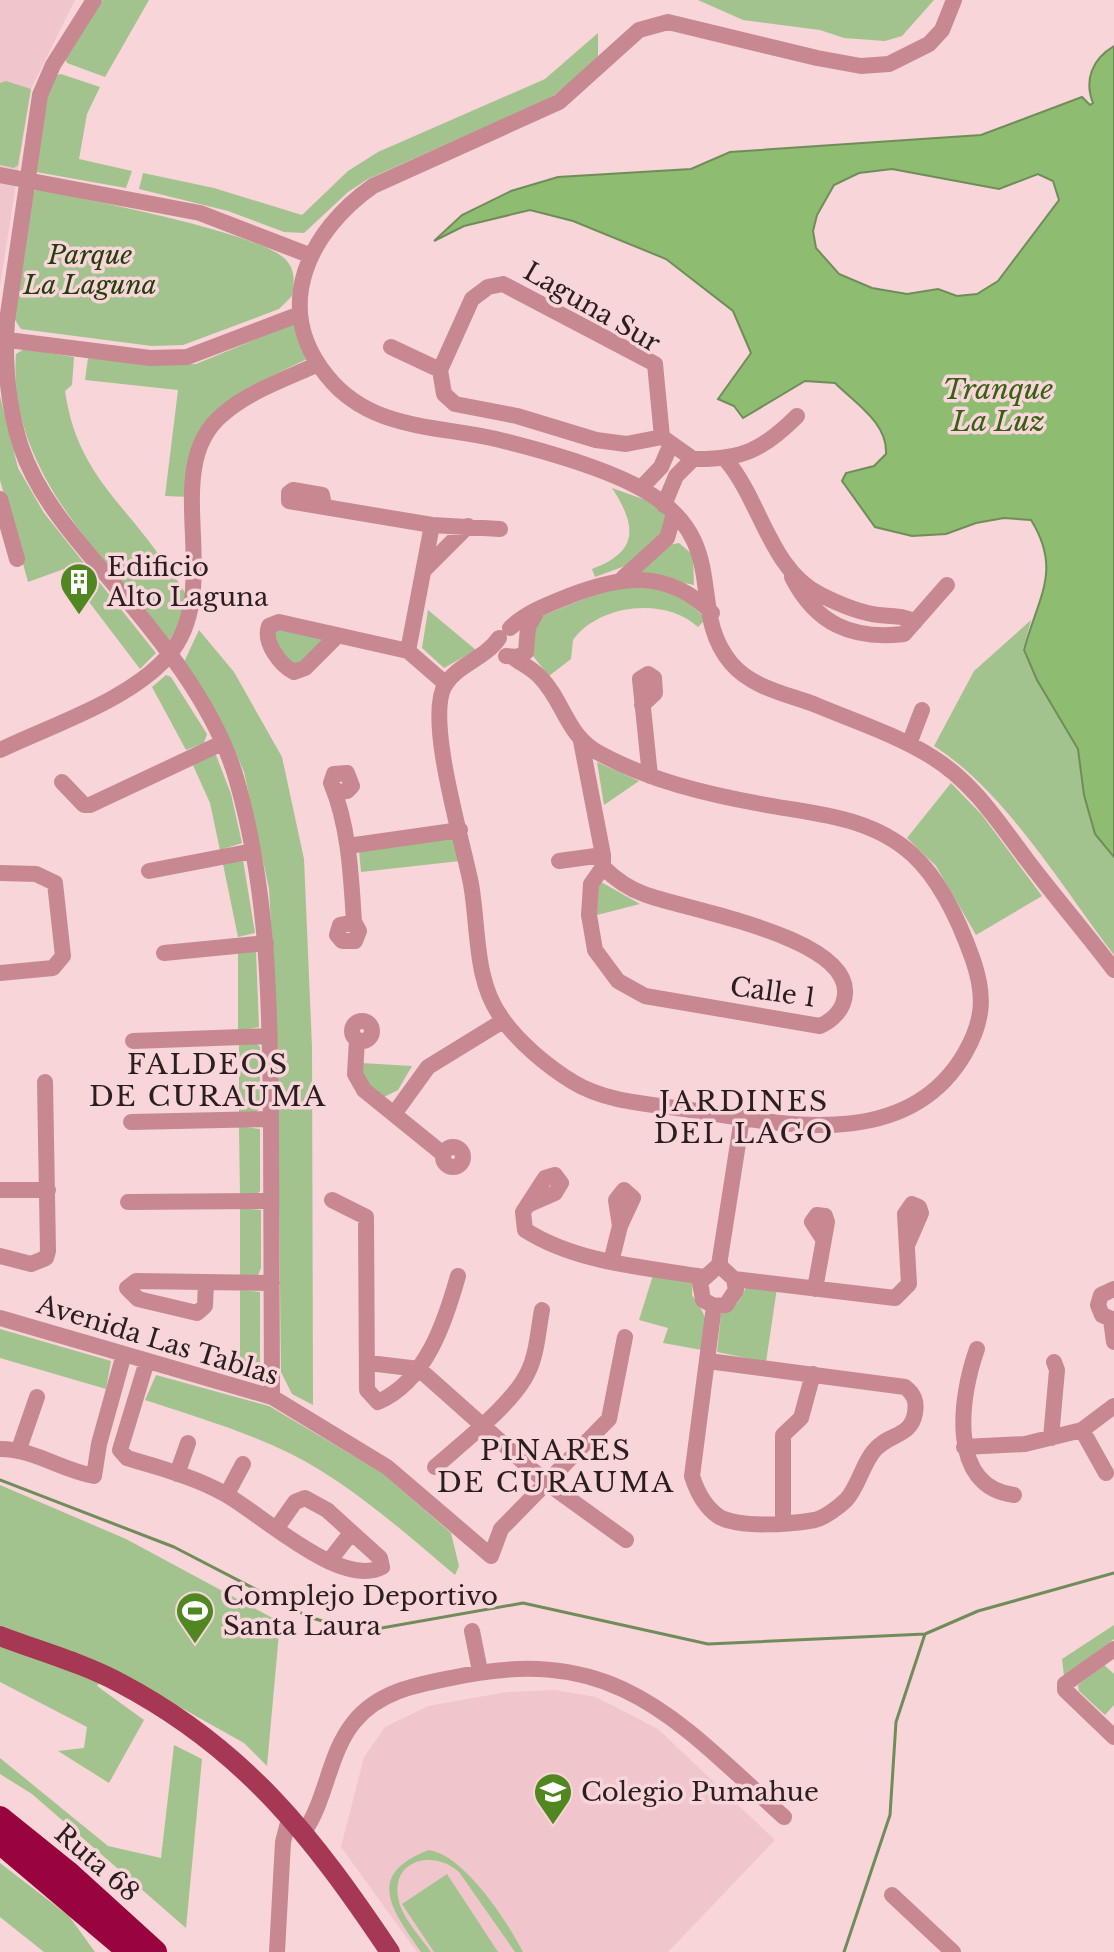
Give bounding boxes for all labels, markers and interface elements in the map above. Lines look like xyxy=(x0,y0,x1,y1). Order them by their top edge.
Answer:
park label: Parque La Laguna xyxy=(22,239,157,301)
street label: Laguna Sur xyxy=(518,255,667,359)
water label: Tranque La Luz xyxy=(943,372,1053,439)
place label: Edificio Alto Laguna xyxy=(106,551,269,613)
building icon: Edificio Alto Laguna xyxy=(58,561,100,616)
street label: Calle 1 xyxy=(728,970,818,1014)
district label: FALDEOS DE CURAUMA xyxy=(89,1047,327,1114)
district label: JARDINES DEL LAGO xyxy=(654,1084,834,1151)
street label: Avenida Las Tablas xyxy=(32,1288,283,1392)
district label: PINARES DE CURAUMA xyxy=(437,1433,675,1500)
place label: Complejo Deportivo Santa Laura xyxy=(223,1580,498,1642)
sports icon: Complejo Deportivo Santa Laura xyxy=(174,1590,216,1645)
school or university icon: Colegio Pumahue xyxy=(532,1771,574,1826)
place label: Colegio Pumahue xyxy=(581,1776,819,1808)
street label: Ruta 68 xyxy=(48,1818,146,1908)

